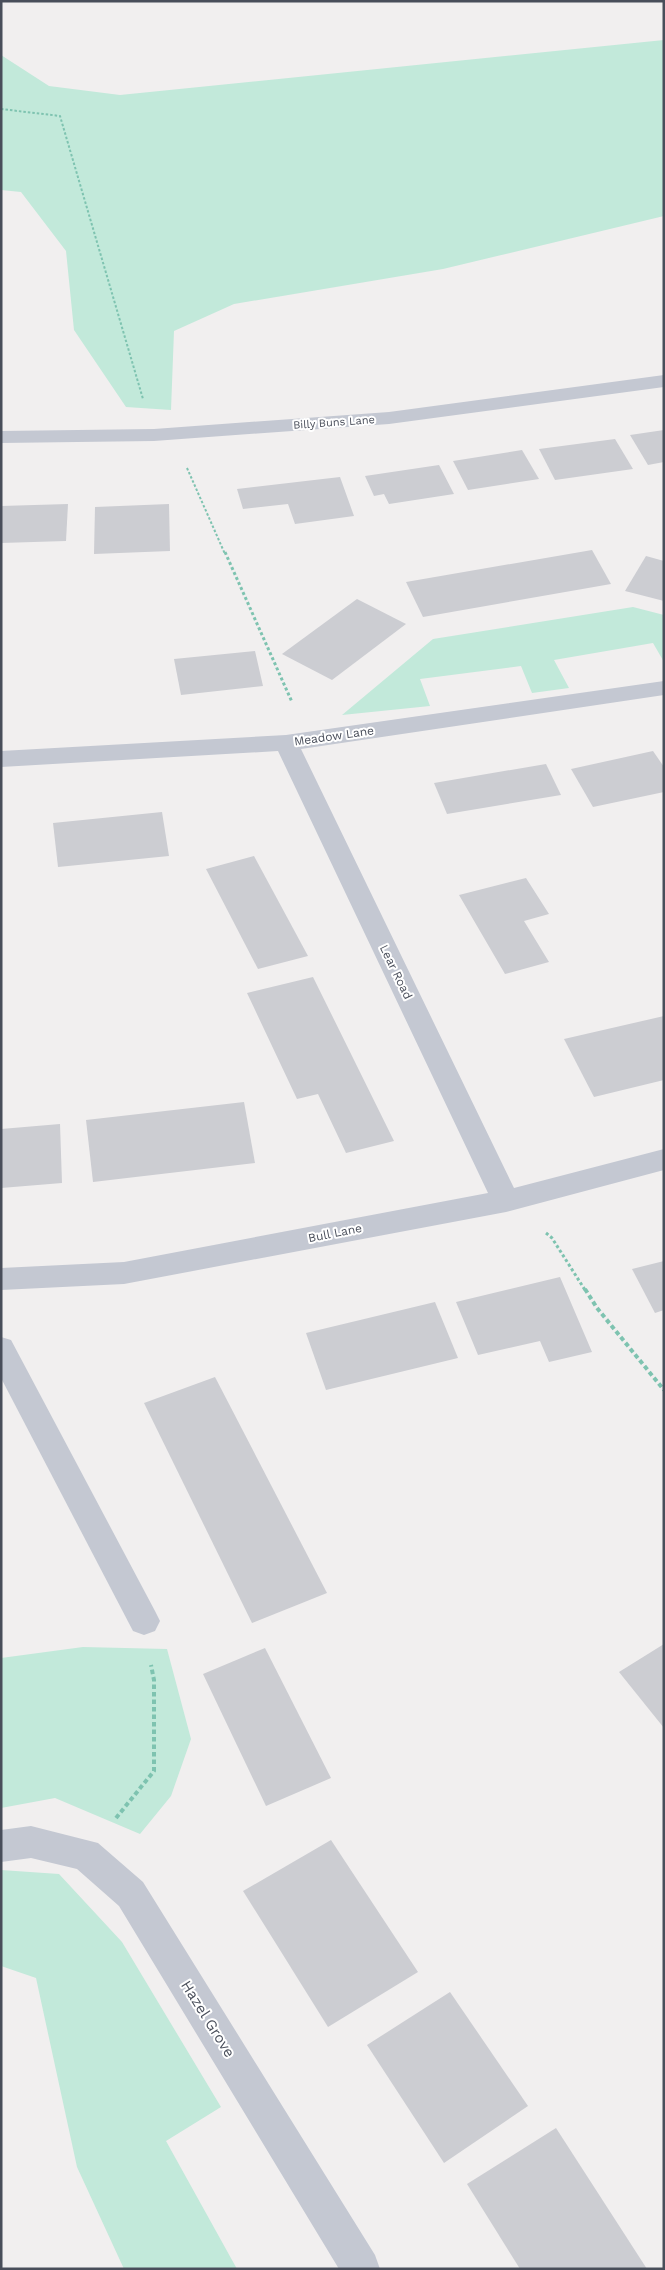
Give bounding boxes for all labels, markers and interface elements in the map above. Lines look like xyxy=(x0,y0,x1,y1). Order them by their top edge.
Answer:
street label: Billy Buns Lane xyxy=(293,413,375,432)
street label: Meadow Lane xyxy=(293,723,375,749)
street label: Lear Road xyxy=(377,943,415,1001)
street label: Bull Lane xyxy=(307,1221,363,1245)
street label: Hazel Grove xyxy=(177,1977,239,2061)

